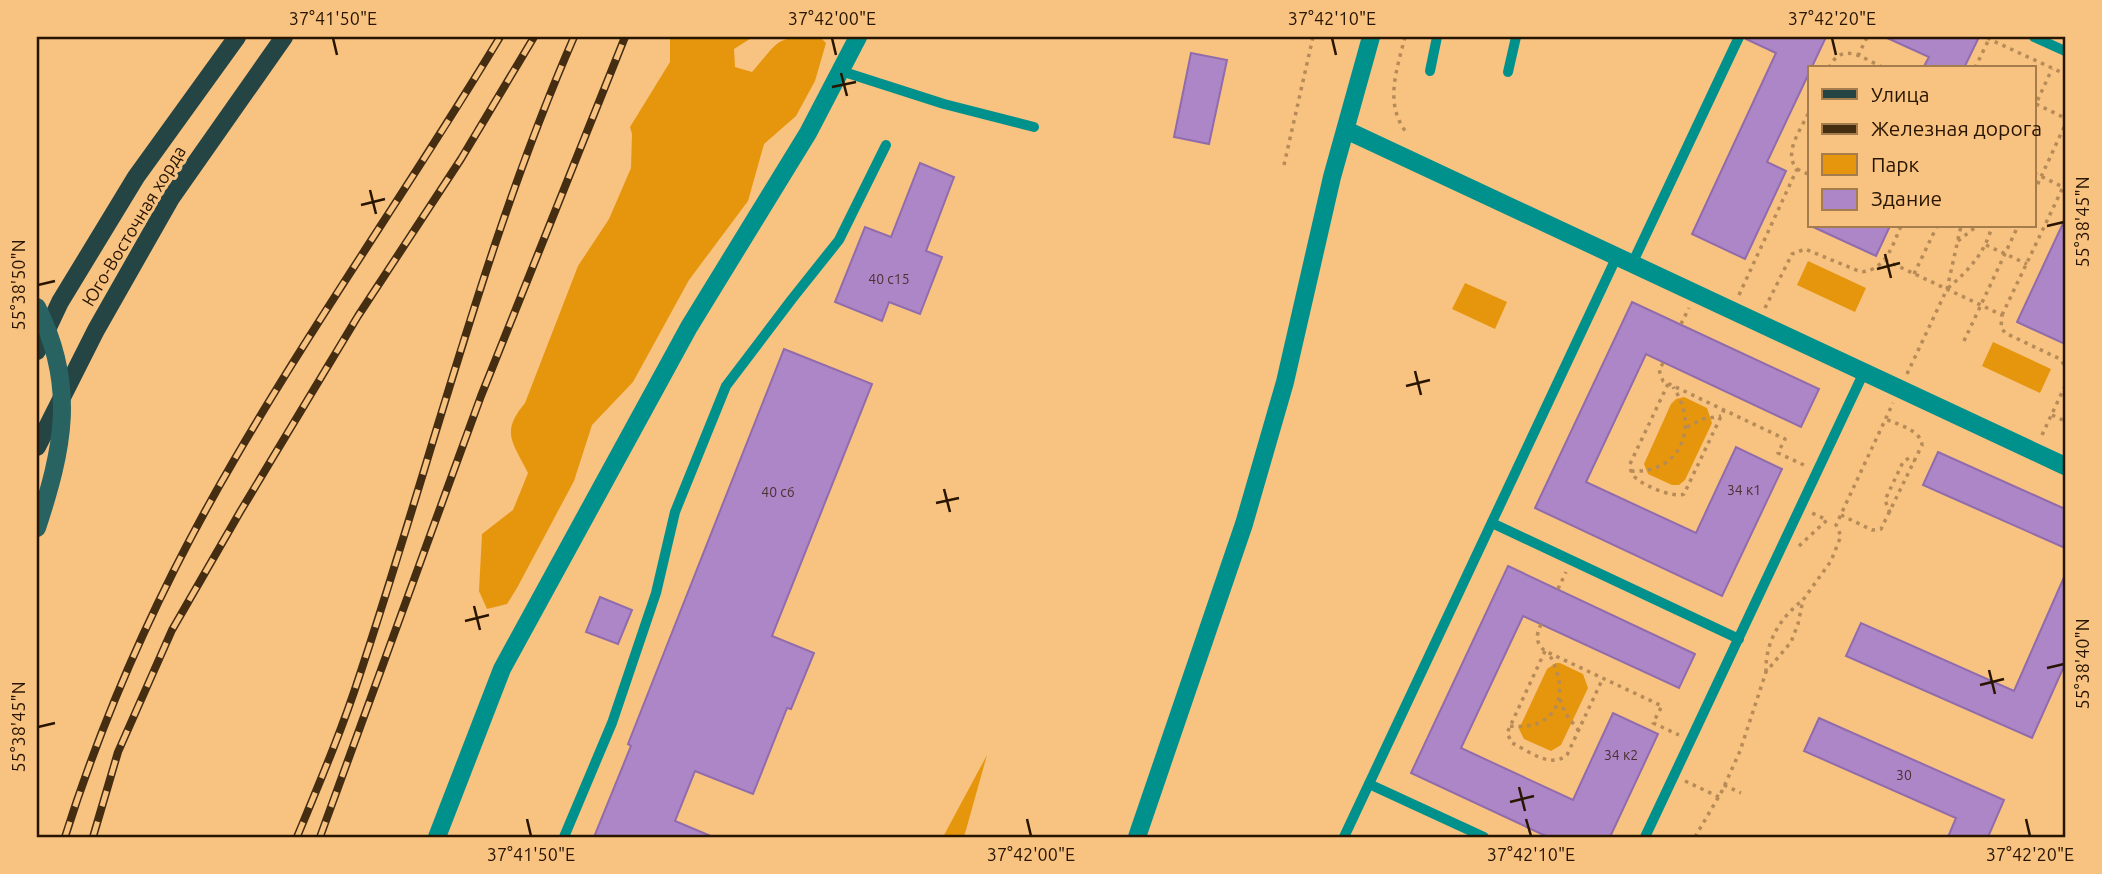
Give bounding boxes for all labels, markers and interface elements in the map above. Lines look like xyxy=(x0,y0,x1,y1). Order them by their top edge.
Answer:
text: 37°41'50"E xyxy=(289,8,377,28)
text: 37°42'00"E xyxy=(788,8,876,28)
text: 37°42'10"E xyxy=(1288,8,1376,28)
text: 37°42'20"E xyxy=(1788,8,1876,28)
legend xyxy=(1808,66,2036,228)
text: Улица xyxy=(1871,82,1929,106)
text: Железная дорога xyxy=(1871,116,2042,140)
street label: Юго-Восточная хорда xyxy=(77,142,189,309)
text: Парк xyxy=(1871,152,1920,176)
text: 55°38'45"N xyxy=(2072,176,2092,268)
text: Здание xyxy=(1871,186,1942,210)
text: 55°38'50"N xyxy=(8,239,28,331)
house number: 40 с15 xyxy=(868,271,910,287)
house number: 34 к1 xyxy=(1727,482,1761,498)
house number: 40 с6 xyxy=(761,484,795,500)
text: 55°38'40"N xyxy=(2072,618,2092,710)
text: 55°38'45"N xyxy=(8,681,28,773)
house number: 34 к2 xyxy=(1604,747,1638,763)
house number: 30 xyxy=(1896,767,1912,783)
text: 37°41'50"E xyxy=(487,844,575,864)
text: 37°42'00"E xyxy=(987,844,1075,864)
text: 37°42'10"E xyxy=(1487,844,1575,864)
text: 37°42'20"E xyxy=(1986,844,2074,864)

